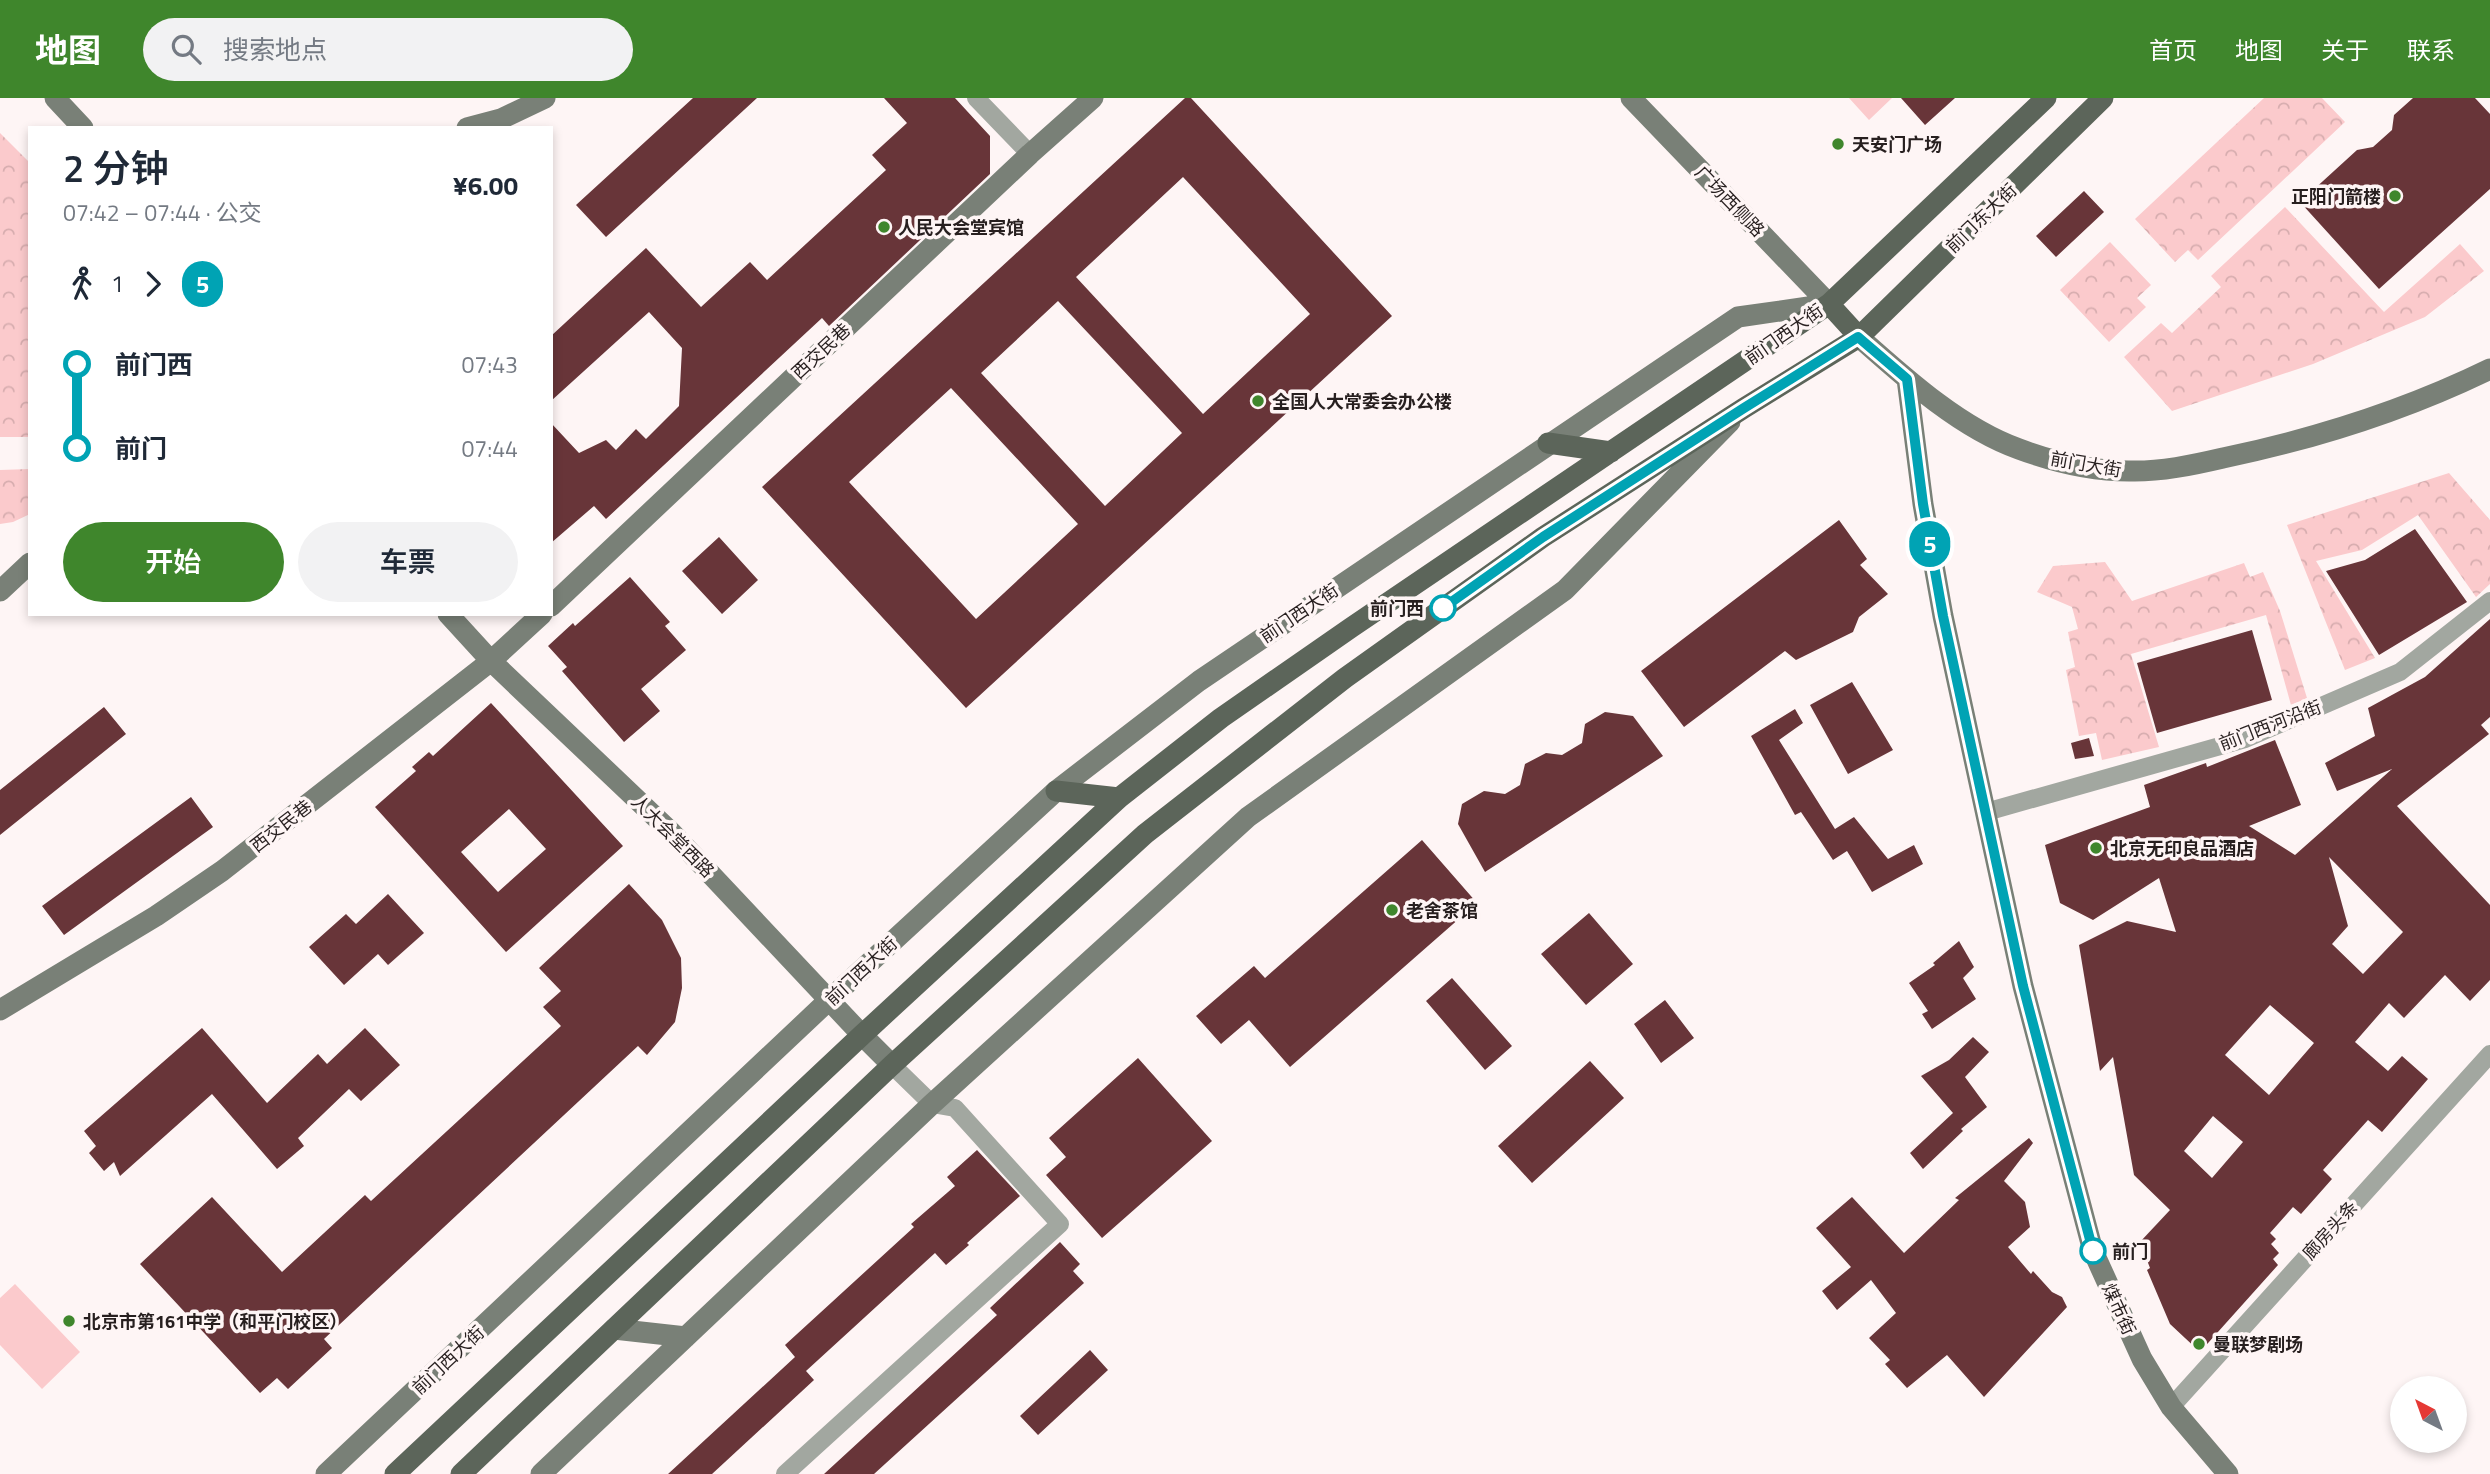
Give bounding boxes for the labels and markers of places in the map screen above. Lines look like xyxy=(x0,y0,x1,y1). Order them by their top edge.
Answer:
place label: 天安门广场 xyxy=(1852,131,1942,158)
marker: 天安门广场 xyxy=(1830,136,1846,152)
place label: 正阳门箭楼 xyxy=(2291,183,2381,210)
marker: 正阳门箭楼 xyxy=(2387,188,2403,204)
place label: 人民大会堂宾馆 xyxy=(898,214,1024,241)
marker: 人民大会堂宾馆 xyxy=(876,219,892,235)
place label: 全国人大常委会办公楼 xyxy=(1272,388,1452,415)
marker: 全国人大常委会办公楼 xyxy=(1250,393,1266,409)
place label: 前门西 xyxy=(1370,595,1424,622)
marker: 前门西 xyxy=(1430,595,1456,621)
place label: 北京无印良品酒店 xyxy=(2110,835,2254,862)
marker: 北京无印良品酒店 xyxy=(2088,840,2104,856)
place label: 老舍茶馆 xyxy=(1406,897,1478,924)
marker: 老舍茶馆 xyxy=(1384,902,1400,918)
marker: 前门 xyxy=(2080,1238,2106,1264)
place label: 前门 xyxy=(2112,1238,2148,1265)
place label: 北京市第161中学（和平门校区） xyxy=(83,1308,347,1335)
marker: 北京市第161中学（和平门校区） xyxy=(61,1313,77,1329)
place label: 曼联梦剧场 xyxy=(2213,1331,2303,1358)
marker: 曼联梦剧场 xyxy=(2191,1336,2207,1352)

